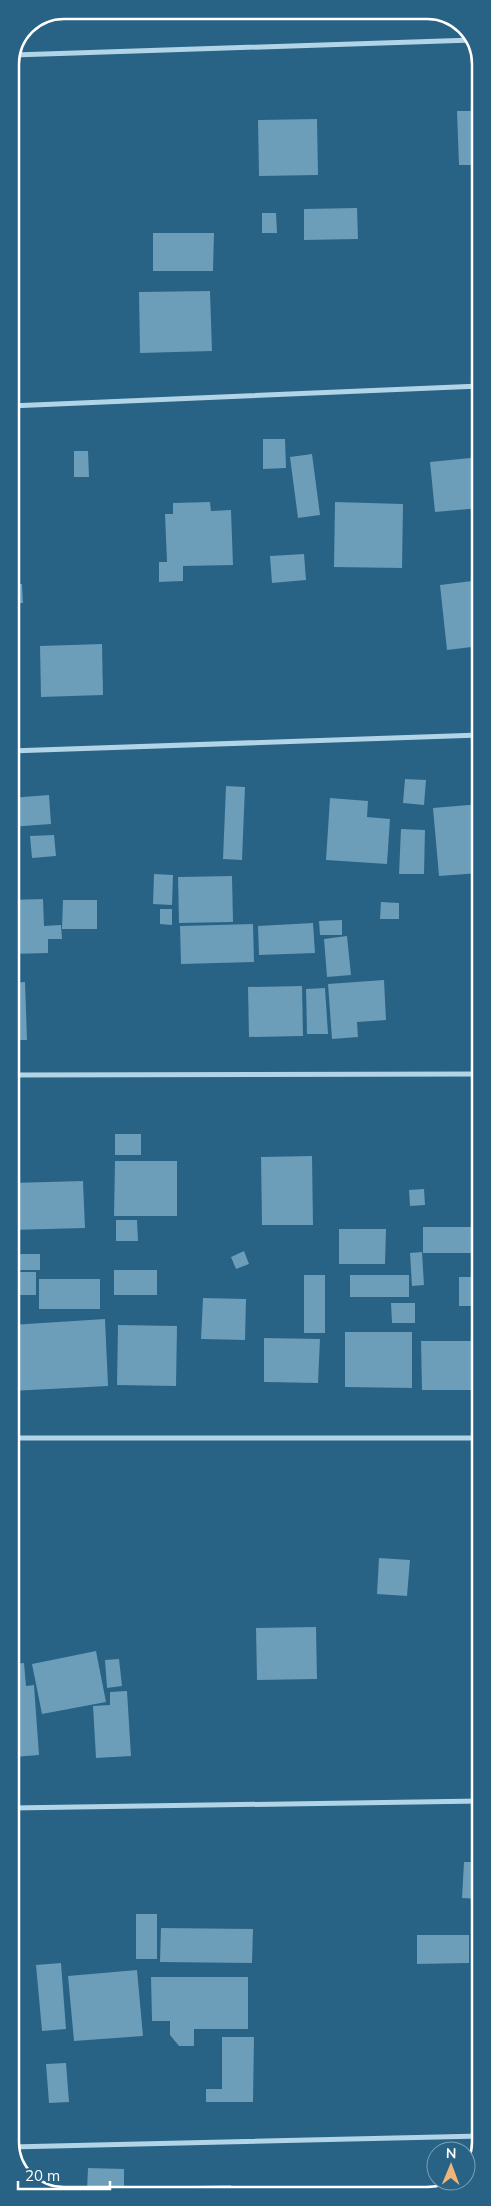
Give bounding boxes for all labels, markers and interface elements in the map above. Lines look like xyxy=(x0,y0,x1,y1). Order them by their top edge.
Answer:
north arrow xyxy=(426,2141,476,2191)
text: N xyxy=(446,2144,457,2162)
scale bar xyxy=(18,2158,110,2190)
text: 20 m xyxy=(25,2166,60,2185)

